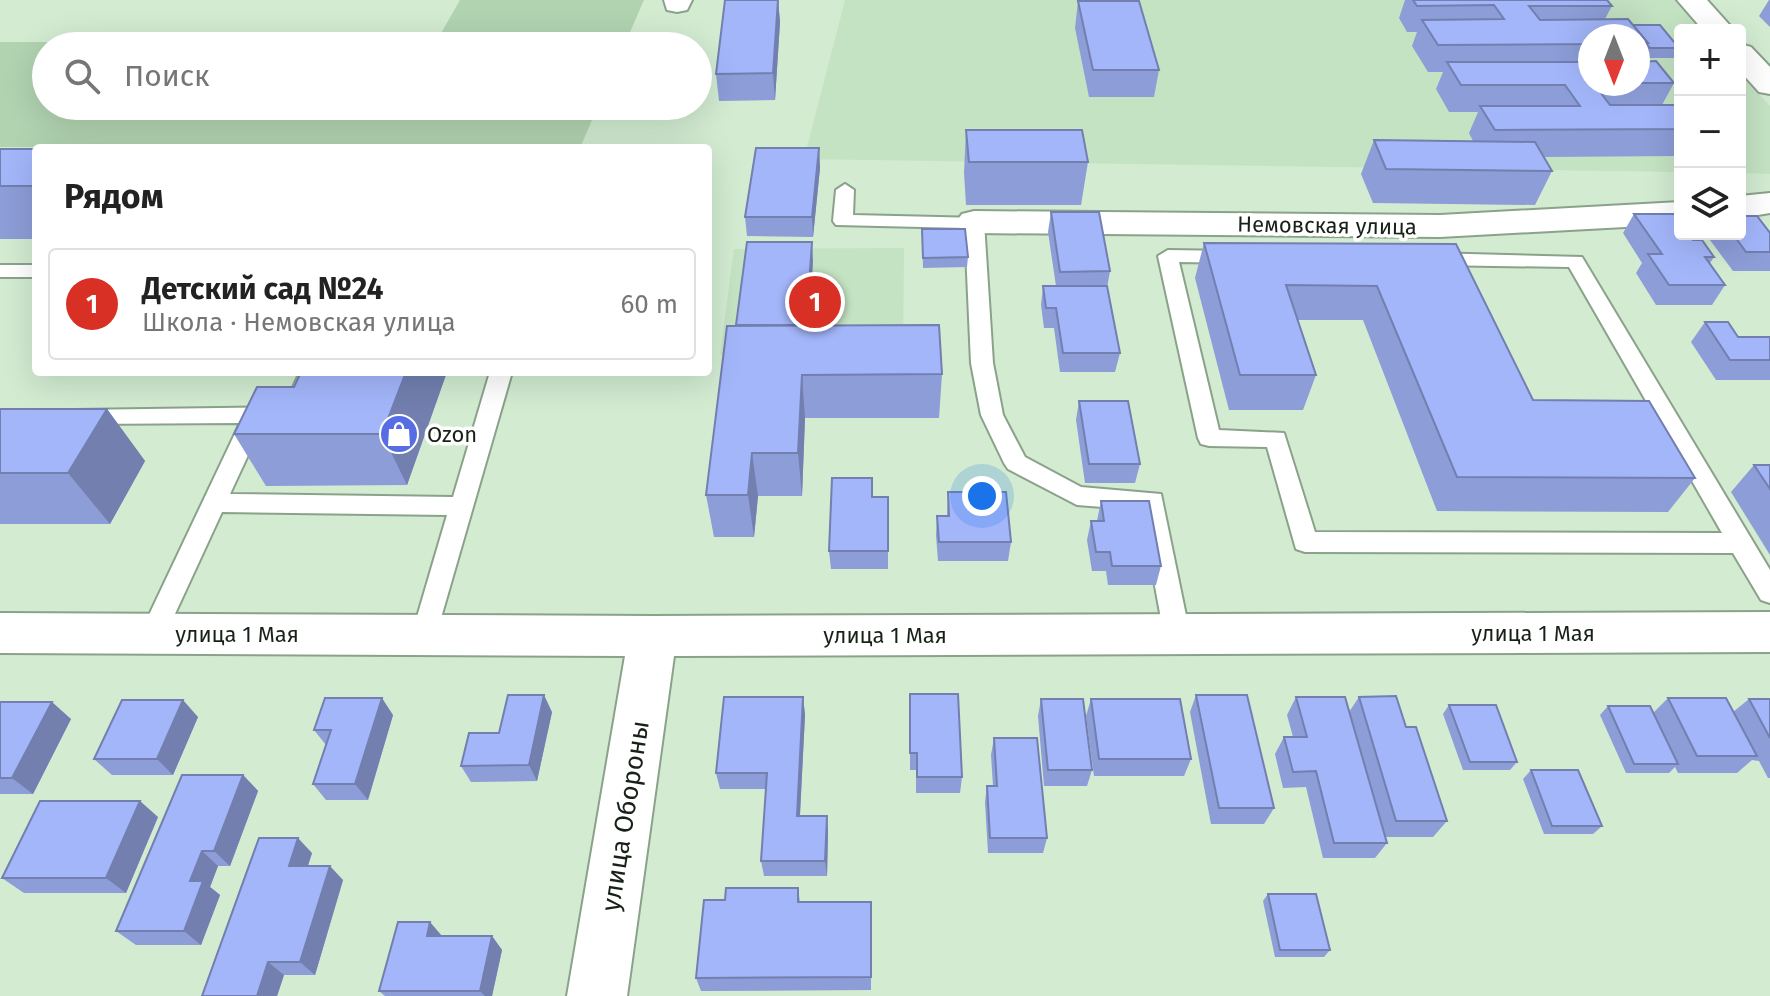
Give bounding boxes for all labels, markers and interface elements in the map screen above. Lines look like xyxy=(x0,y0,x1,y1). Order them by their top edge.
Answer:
north arrow xyxy=(1578,24,1650,96)
map controls xyxy=(1674,24,1746,240)
button: + xyxy=(1674,24,1746,96)
search box xyxy=(32,32,712,120)
icon: search xyxy=(60,54,104,98)
text: Поиск xyxy=(124,58,210,94)
button: − xyxy=(1674,96,1746,168)
button: layers xyxy=(1674,168,1746,240)
text: Рядом xyxy=(64,176,163,217)
street label: Немовская улица xyxy=(1237,210,1417,241)
text: Детский сад №24 xyxy=(142,271,383,307)
pin: 1 xyxy=(789,272,841,332)
text: 1 xyxy=(86,289,98,320)
text: 60 m xyxy=(620,289,678,320)
text: Школа · Немовская улица xyxy=(142,307,456,338)
shop icon: Ozon xyxy=(378,413,420,455)
place label: Ozon xyxy=(427,421,477,448)
your location xyxy=(962,476,1002,516)
street label: улица 1 Мая xyxy=(1471,620,1595,647)
street label: улица 1 Мая xyxy=(175,621,299,648)
street label: улица 1 Мая xyxy=(823,622,947,649)
street label: улица Обороны xyxy=(595,718,656,914)

